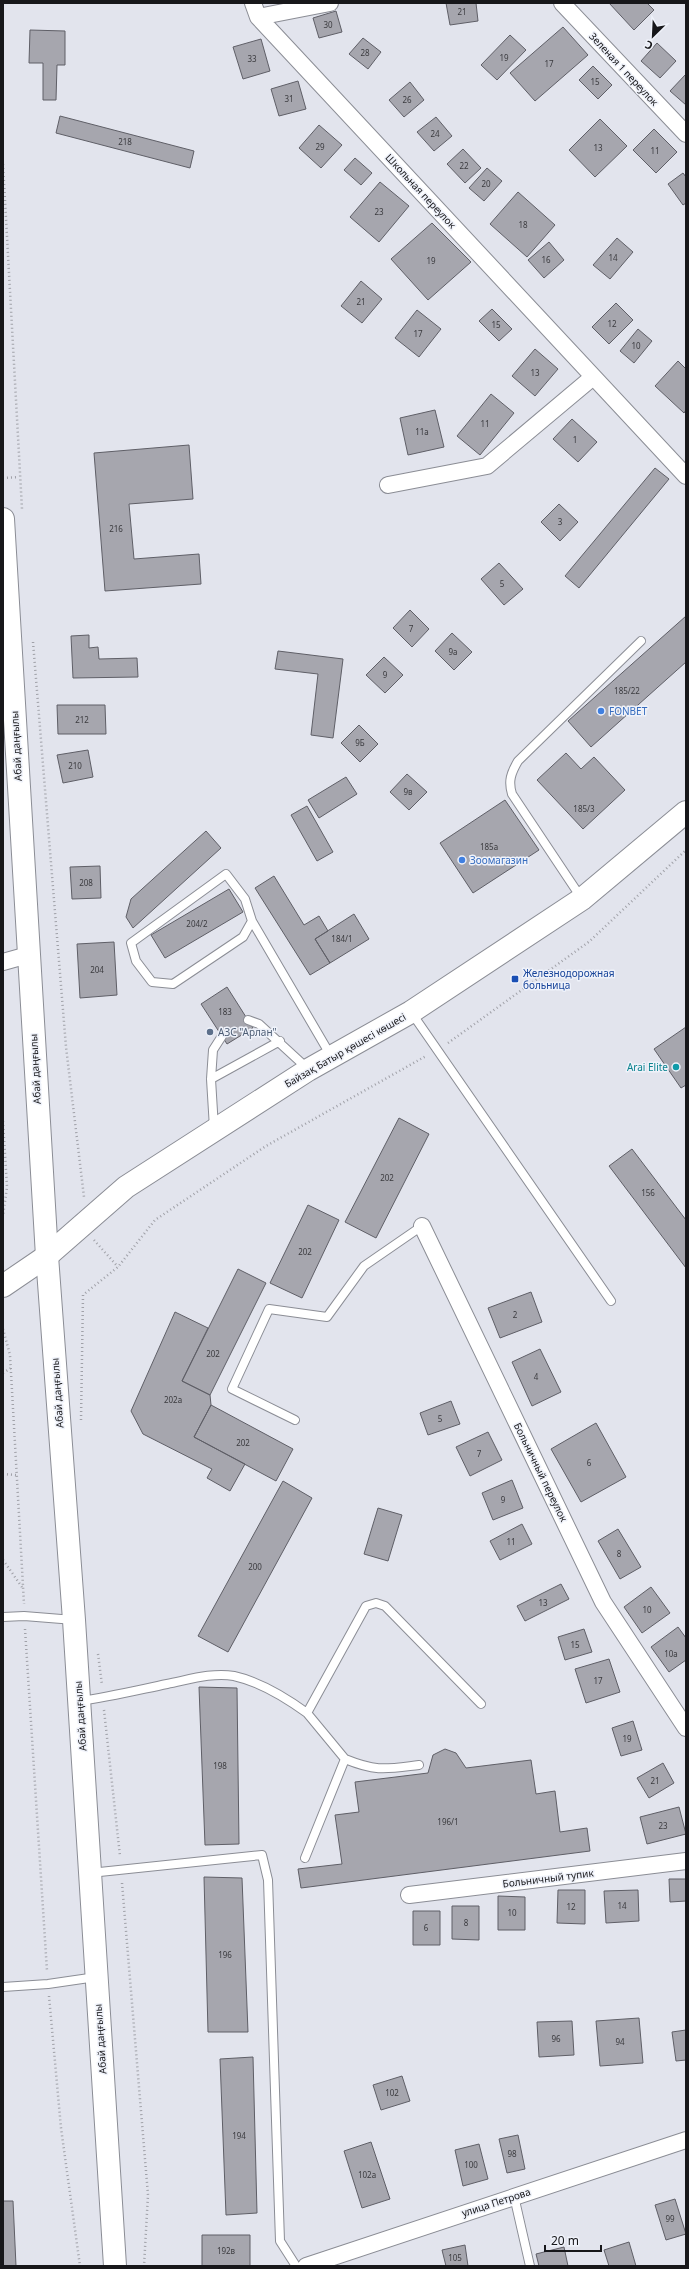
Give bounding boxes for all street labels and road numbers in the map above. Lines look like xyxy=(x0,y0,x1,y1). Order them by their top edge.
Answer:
street label: Зеленая 1 переулок xyxy=(586,29,662,109)
street label: Школьная переулок xyxy=(383,151,460,232)
street label: Абай даңғылы xyxy=(7,711,25,781)
street label: Байзақ Батыр қөшесі көшесі xyxy=(282,1009,408,1091)
street label: Абай даңғылы xyxy=(26,1034,44,1104)
street label: Абай даңғылы xyxy=(48,1357,66,1429)
street label: Больничный переулок xyxy=(511,1420,571,1525)
street label: Абай даңғылы xyxy=(71,1680,89,1752)
street label: Больничный тупик xyxy=(502,1865,595,1891)
street label: Абай даңғылы xyxy=(91,2003,109,2075)
street label: улица Петрова xyxy=(460,2184,532,2220)

